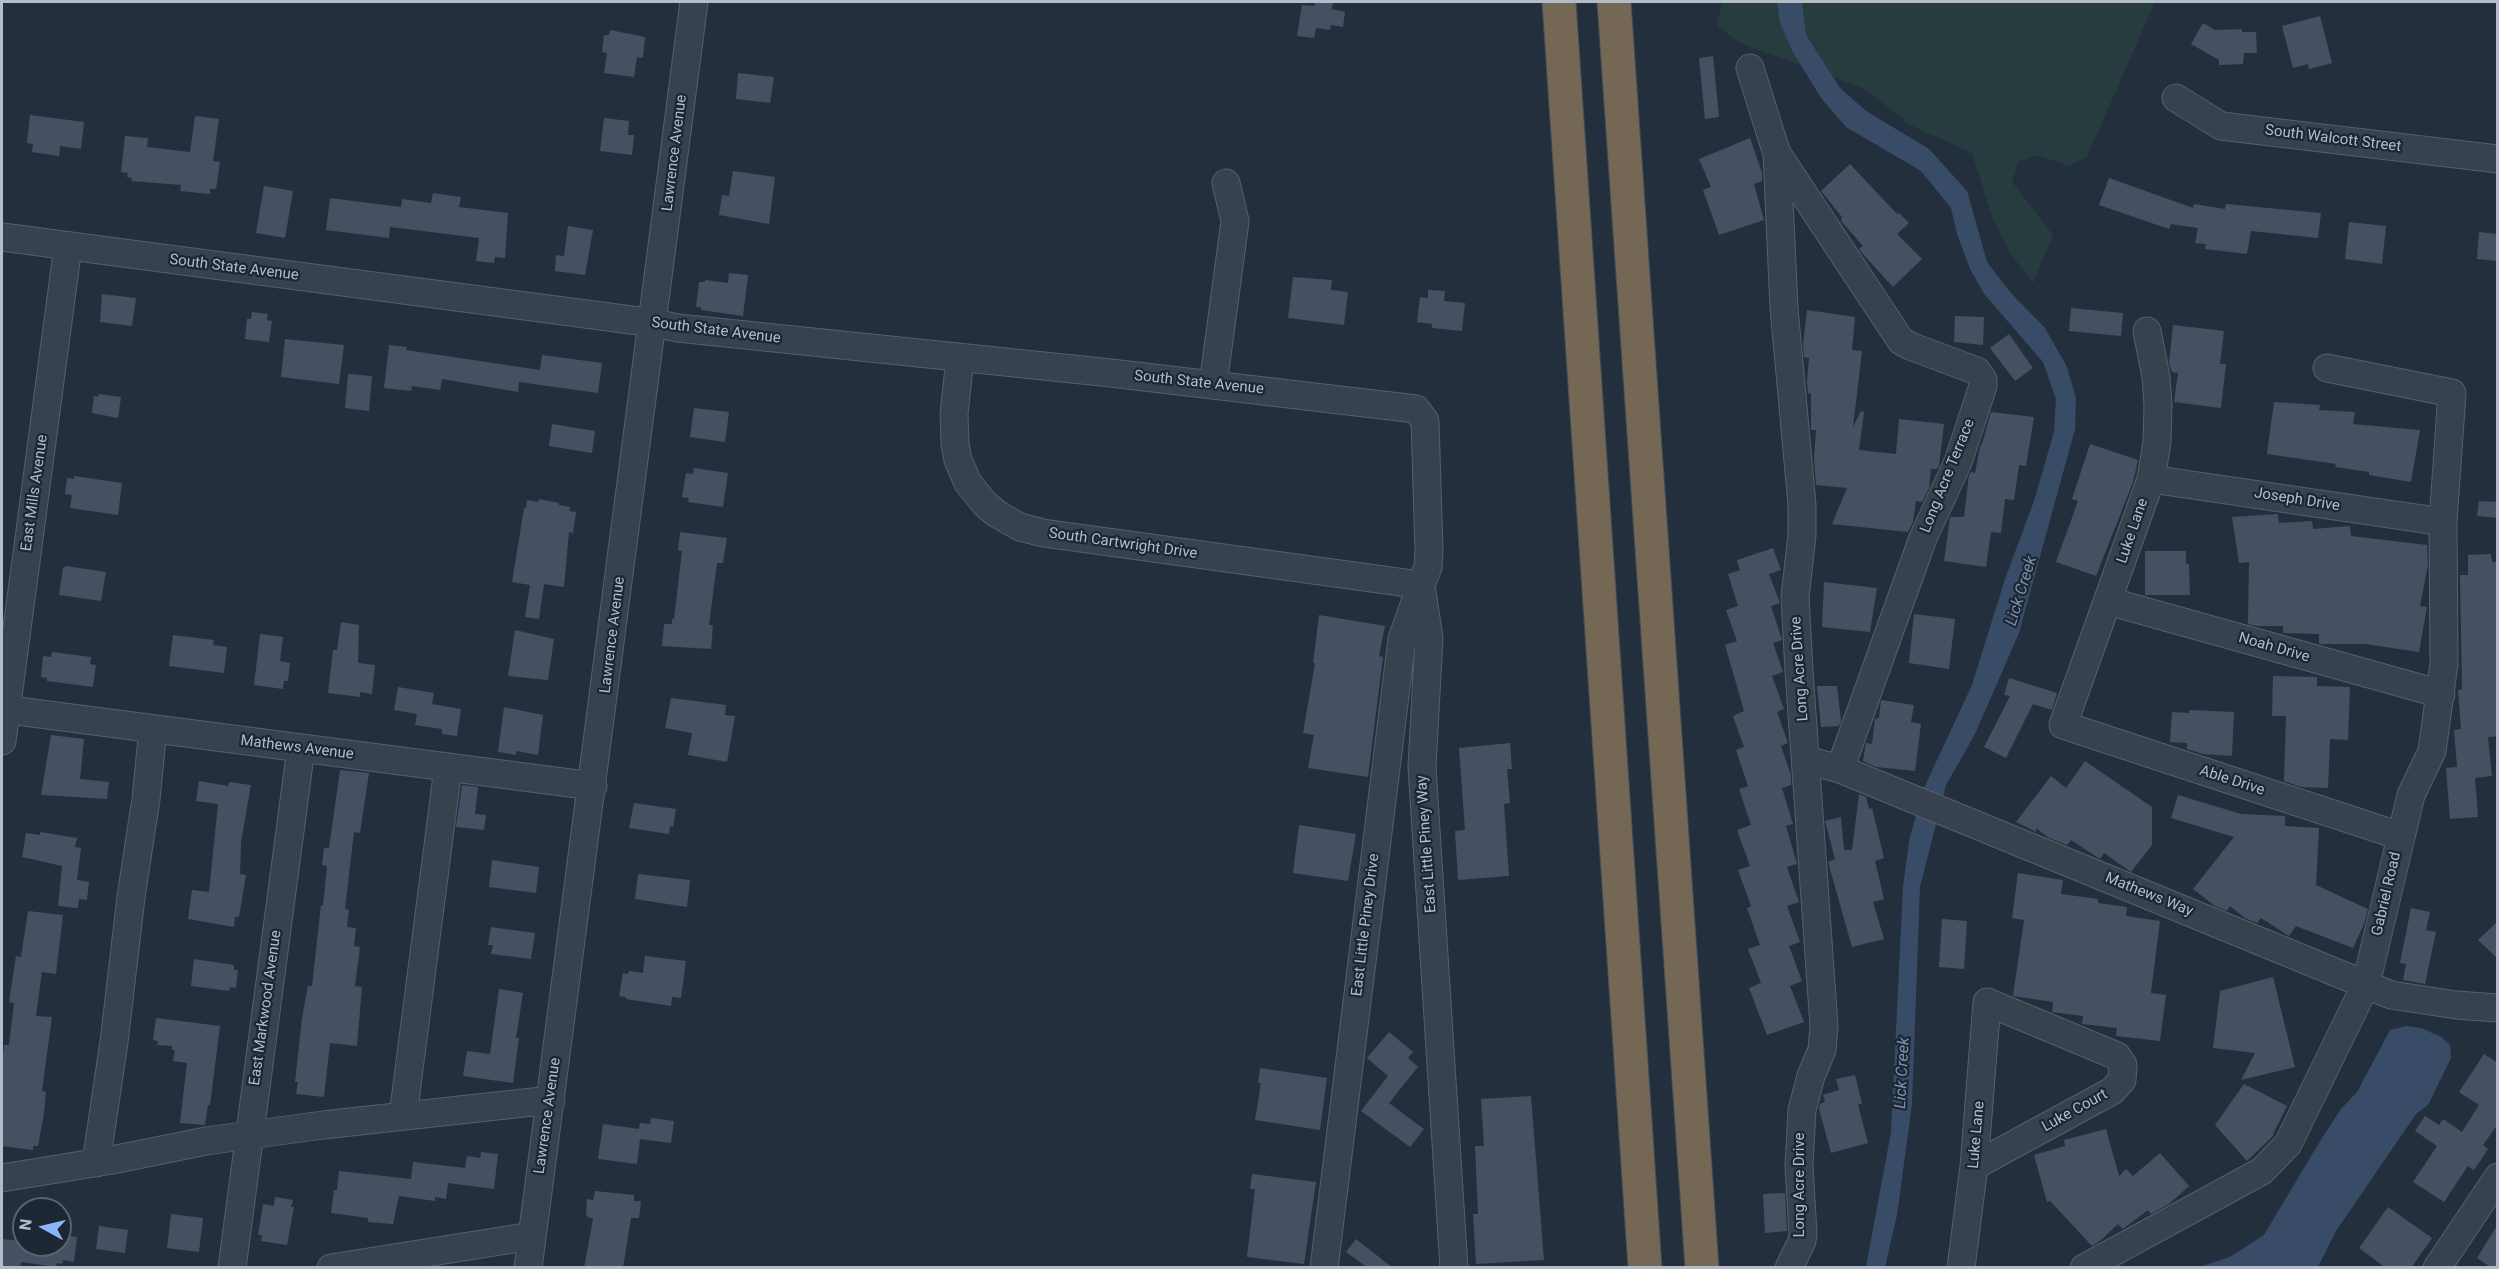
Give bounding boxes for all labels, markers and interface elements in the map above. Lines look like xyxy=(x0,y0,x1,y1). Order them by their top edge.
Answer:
street label: Lawrence Avenue xyxy=(659,94,691,212)
street label: South Walcott Street xyxy=(2264,122,2402,156)
street label: South State Avenue xyxy=(168,251,300,285)
street label: South State Avenue xyxy=(650,314,782,348)
street label: South State Avenue xyxy=(1133,367,1265,399)
street label: Long Acre Terrace xyxy=(1917,416,1979,536)
street label: East Mills Avenue xyxy=(18,434,52,552)
street label: Joseph Drive xyxy=(2253,484,2341,516)
street label: Luke Lane xyxy=(2113,496,2153,566)
street label: South Cartwright Drive xyxy=(1048,525,1198,563)
water label: Lick Creek xyxy=(2002,554,2042,628)
street label: Lawrence Avenue xyxy=(597,576,629,694)
street label: Long Acre Drive xyxy=(1787,616,1813,722)
street label: Noah Drive xyxy=(2236,629,2312,667)
street label: Mathews Avenue xyxy=(239,732,355,764)
street label: Able Drive xyxy=(2197,762,2267,800)
street label: East Little Piney Way xyxy=(1413,774,1441,914)
street label: Gabriel Road xyxy=(2369,850,2405,938)
street label: East Little Piney Drive xyxy=(1348,853,1384,997)
street label: Mathews Way xyxy=(2102,869,2196,921)
street label: East Markwood Avenue xyxy=(246,929,286,1087)
water label: Lick Creek xyxy=(1892,1037,1914,1109)
street label: Lawrence Avenue xyxy=(531,1057,565,1175)
street label: Luke Court xyxy=(2039,1086,2111,1136)
street label: Luke Lane xyxy=(1965,1101,1989,1169)
street label: Long Acre Drive xyxy=(1791,1132,1809,1238)
north arrow xyxy=(12,1197,72,1257)
text: N xyxy=(15,1218,36,1232)

